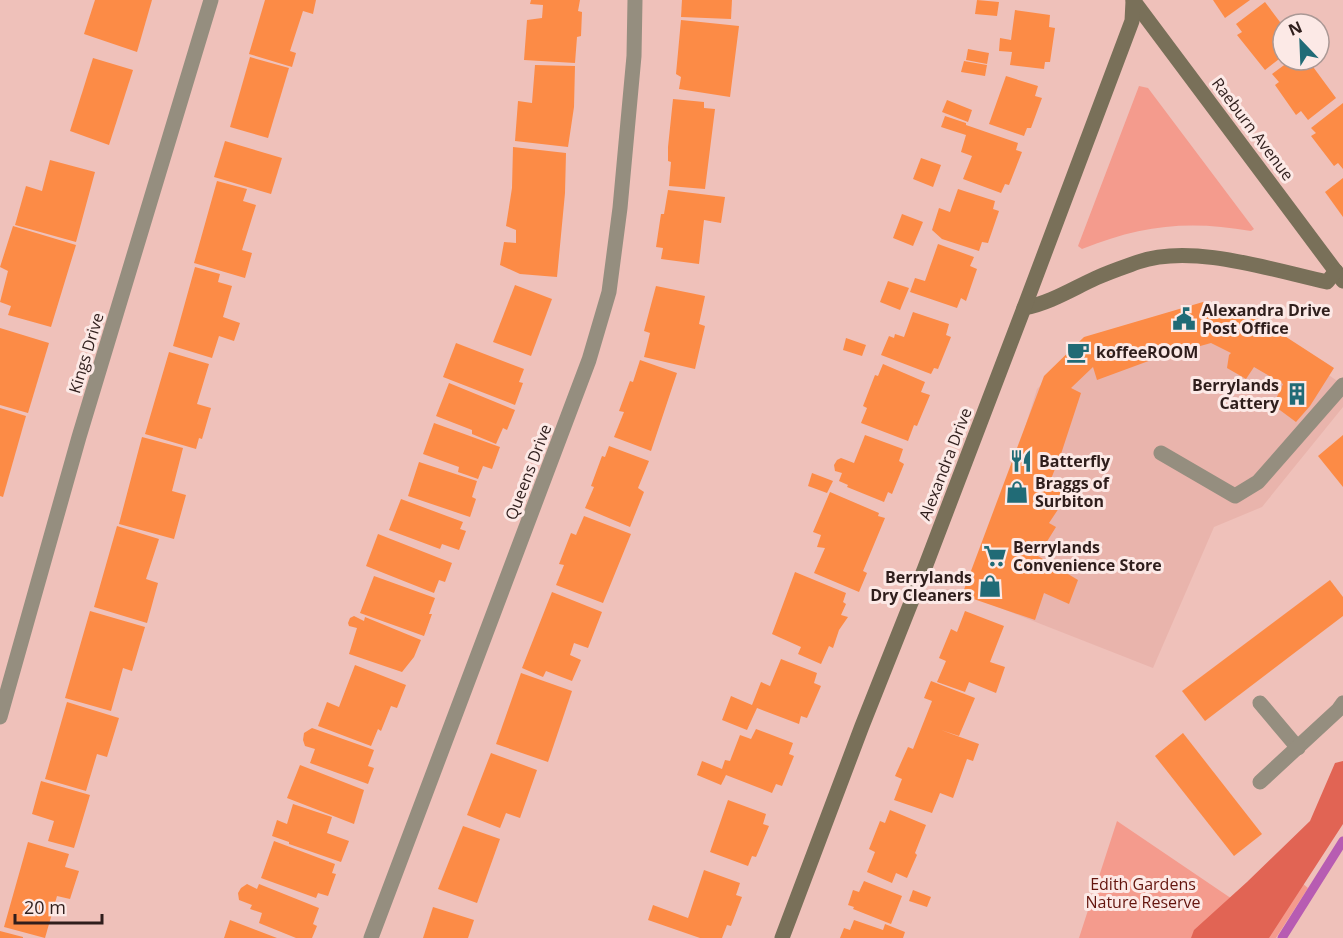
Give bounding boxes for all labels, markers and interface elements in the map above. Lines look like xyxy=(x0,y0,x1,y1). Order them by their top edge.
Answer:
north arrow xyxy=(1271,12,1331,72)
text: N xyxy=(1285,16,1305,41)
street label: Raeburn Avenue xyxy=(1207,73,1299,185)
place label: Alexandra Drive Post Office xyxy=(1202,299,1331,339)
public building icon: Alexandra Drive Post Office xyxy=(1171,306,1197,332)
street label: Kings Drive xyxy=(63,310,109,396)
cafe icon: koffeeROOM xyxy=(1065,339,1091,365)
place label: koffeeROOM xyxy=(1096,341,1198,363)
place label: Berrylands Cattery xyxy=(1192,374,1280,414)
building icon: Berrylands Cattery xyxy=(1284,381,1310,407)
street label: Alexandra Drive xyxy=(913,405,977,523)
street label: Queens Drive xyxy=(500,421,556,523)
restaurant icon: Batterfly xyxy=(1008,448,1034,474)
place label: Batterfly xyxy=(1039,450,1111,472)
place label: Braggs of Surbiton xyxy=(1035,472,1110,512)
shop icon: Braggs of Surbiton xyxy=(1004,479,1030,505)
place label: Berrylands Convenience Store xyxy=(1013,536,1162,576)
supermarket icon: Berrylands Convenience Store xyxy=(982,543,1008,569)
place label: Berrylands Dry Cleaners xyxy=(870,566,972,606)
shop icon: Berrylands Dry Cleaners xyxy=(977,573,1003,599)
park label: Edith Gardens Nature Reserve xyxy=(1085,873,1201,913)
scale bar xyxy=(15,887,102,925)
text: 20 m xyxy=(24,895,66,919)

